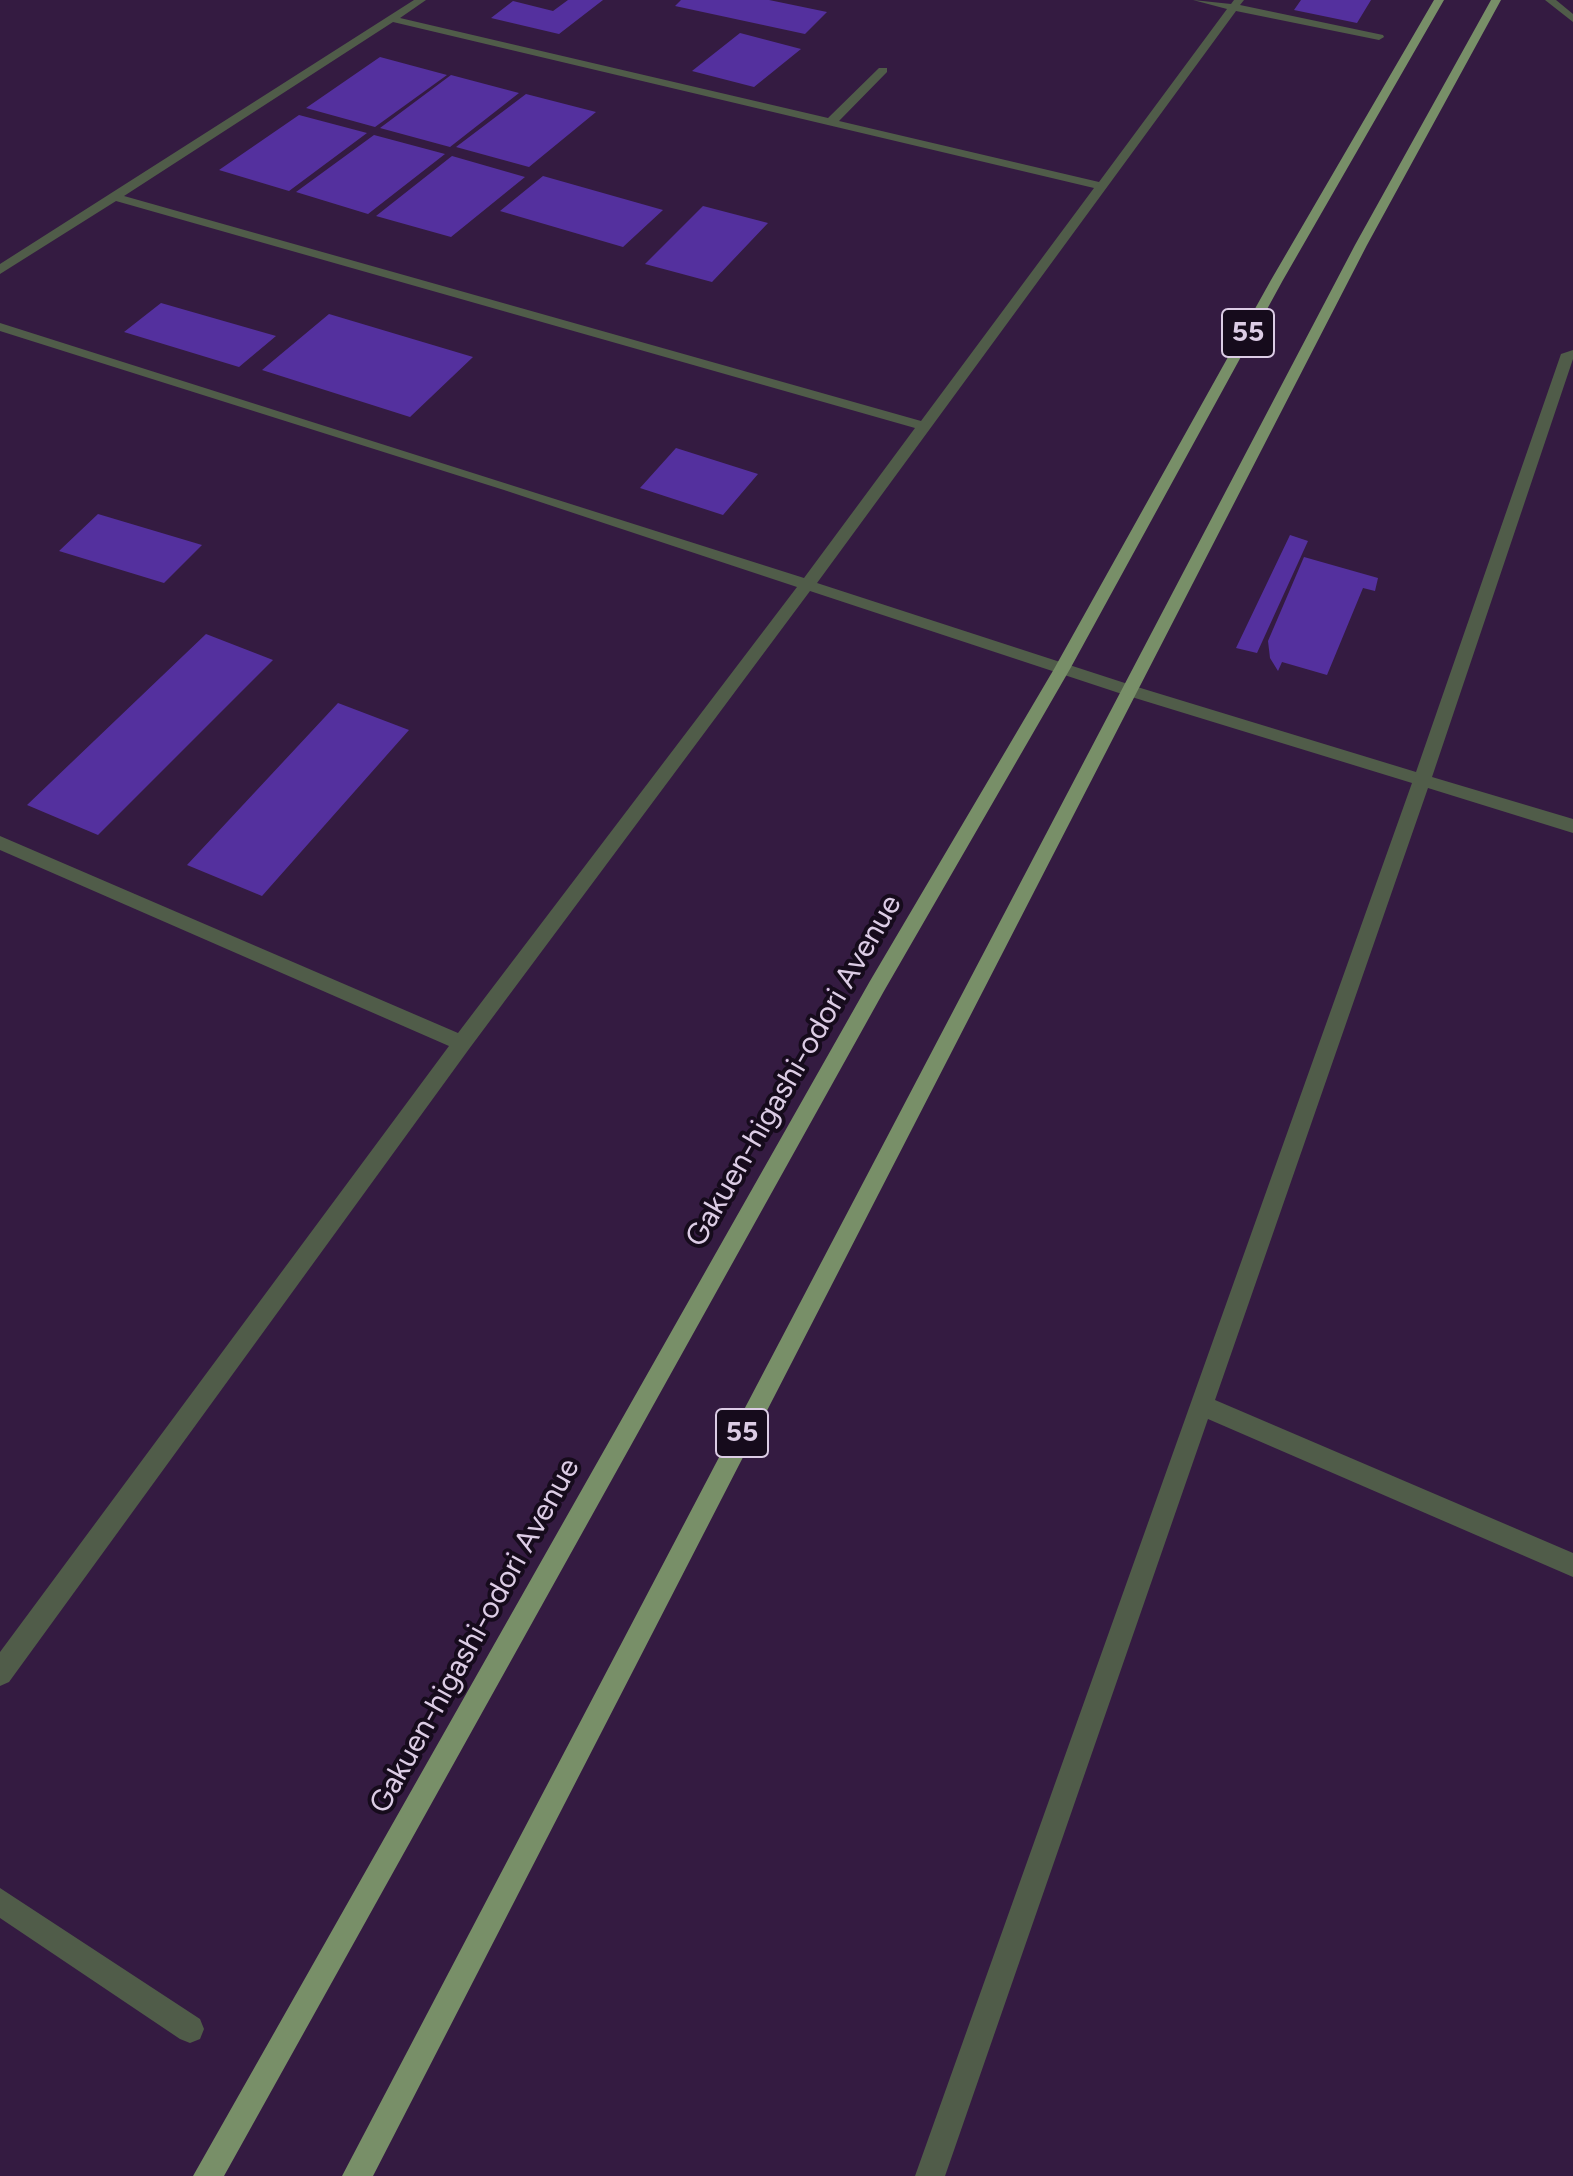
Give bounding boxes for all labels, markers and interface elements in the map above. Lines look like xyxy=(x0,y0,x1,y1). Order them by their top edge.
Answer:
road number: 55 xyxy=(1222,309,1274,357)
street label: Gakuen-higashi-odori Avenue xyxy=(678,889,910,1253)
road number: 55 xyxy=(716,1409,768,1457)
street label: Gakuen-higashi-odori Avenue xyxy=(362,1452,588,1820)

